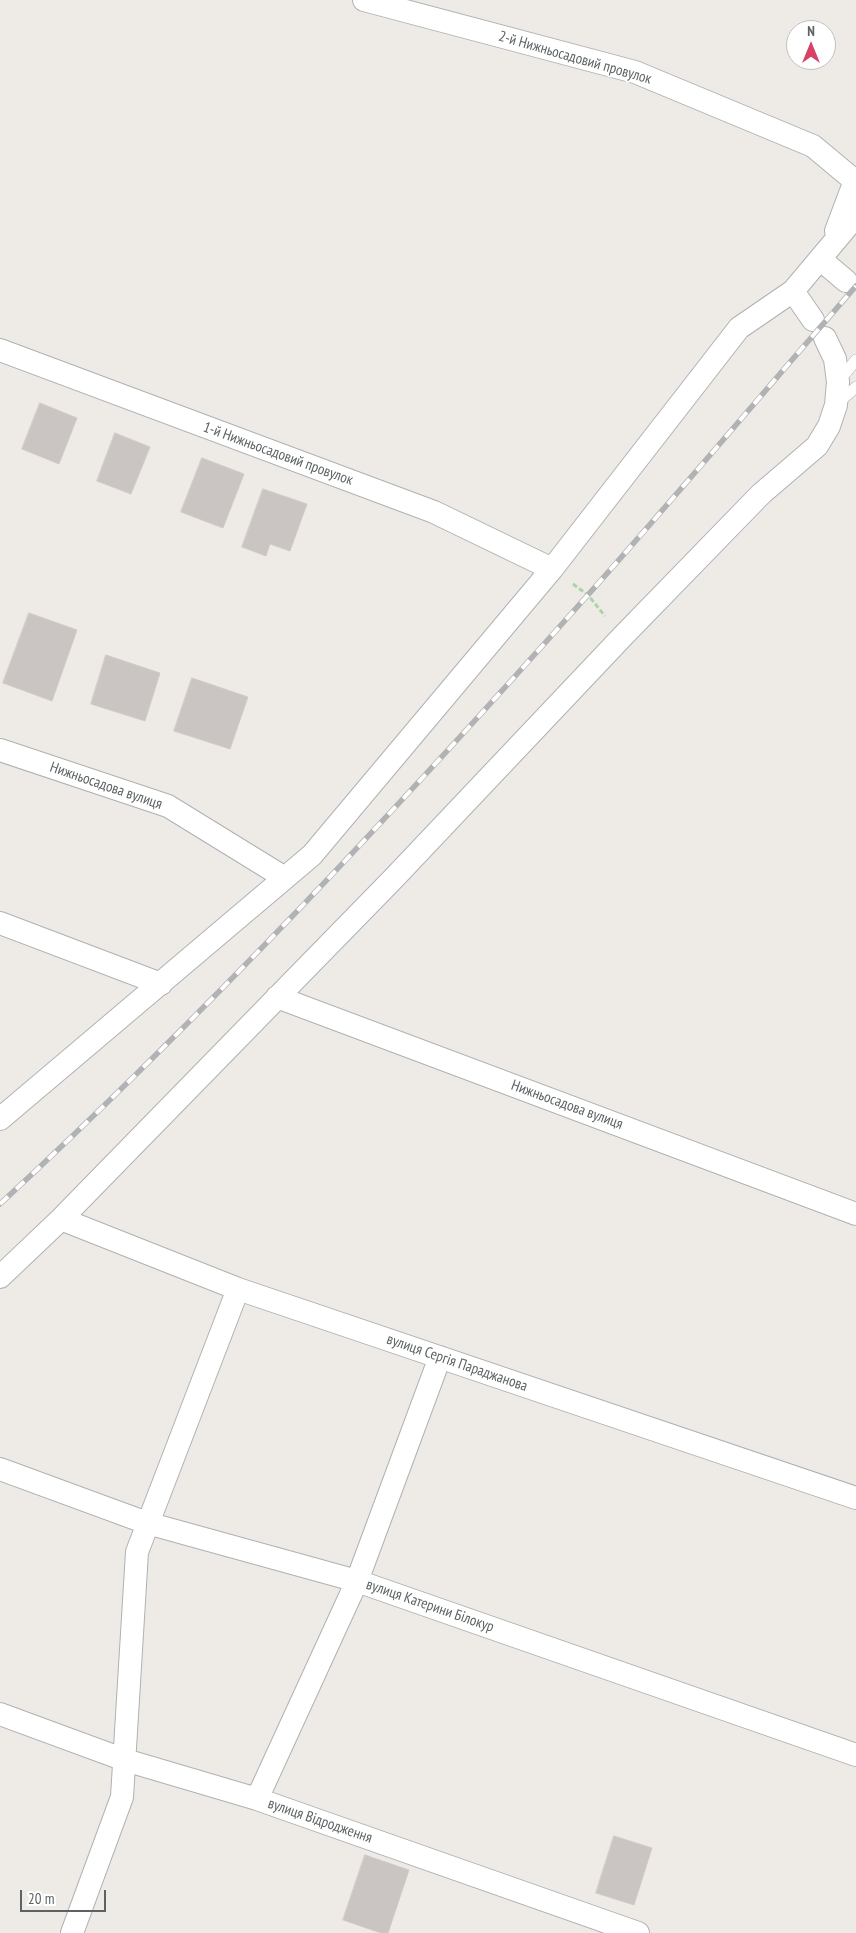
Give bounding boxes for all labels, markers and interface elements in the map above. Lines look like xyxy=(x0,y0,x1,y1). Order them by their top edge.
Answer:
north arrow xyxy=(786,20,836,70)
text: N xyxy=(807,22,815,40)
street label: 2-й Нижньосадовий провулок xyxy=(496,28,654,88)
street label: 1-й Нижньосадовий провулок xyxy=(201,418,355,490)
street label: Нижньосадова вулиця xyxy=(48,758,164,814)
street label: Нижньосадова вулиця xyxy=(509,1076,625,1134)
street label: вулиця Сергія Параджанова xyxy=(384,1330,530,1396)
street label: вулиця Катерини Білокур xyxy=(364,1576,496,1636)
street label: вулиця Відродження xyxy=(265,1795,375,1847)
scale bar xyxy=(22,1880,109,1912)
text: 20 m xyxy=(28,1889,54,1908)

